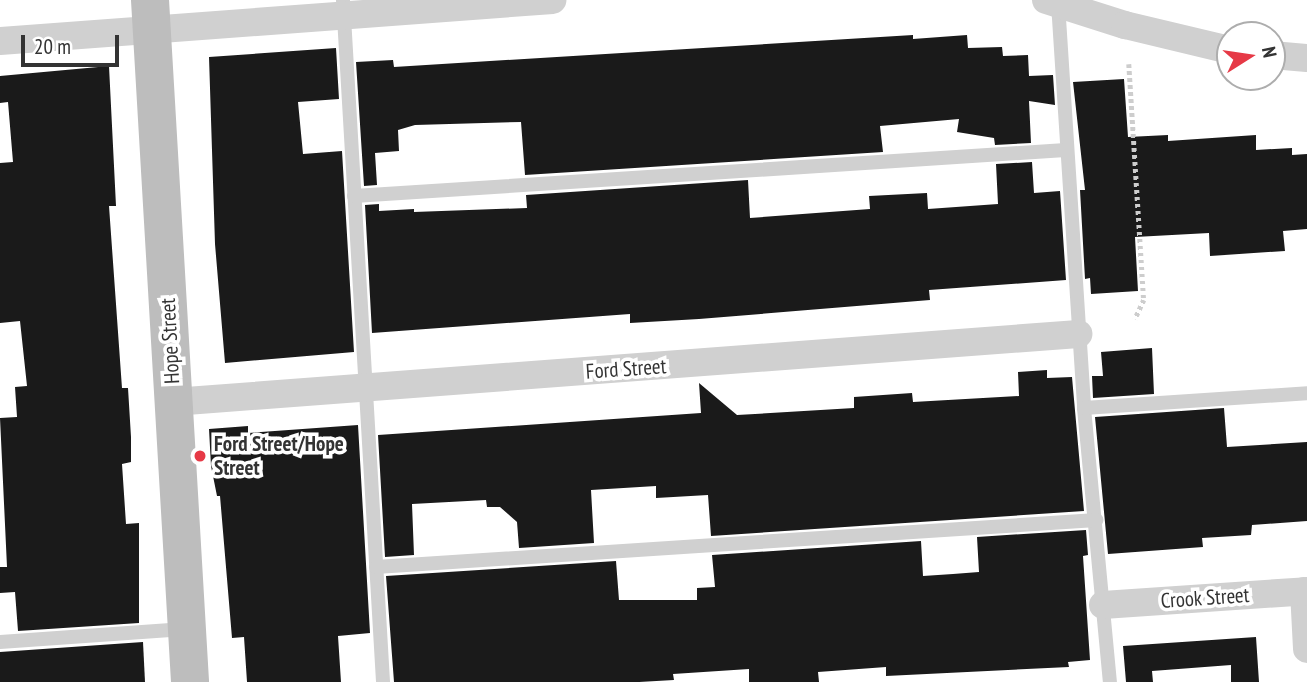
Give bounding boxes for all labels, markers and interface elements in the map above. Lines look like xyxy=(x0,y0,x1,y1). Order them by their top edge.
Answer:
scale bar xyxy=(24,21,122,65)
north arrow xyxy=(1216,21,1286,91)
text: 20 m xyxy=(34,33,71,60)
text: N xyxy=(1257,45,1282,60)
street label: Hope Street xyxy=(155,297,185,385)
street label: Ford Street xyxy=(585,354,667,384)
place label: Ford Street/Hope Street xyxy=(214,431,344,481)
marker: Ford Street/Hope Street xyxy=(192,448,208,464)
street label: Crook Street xyxy=(1160,582,1250,614)

